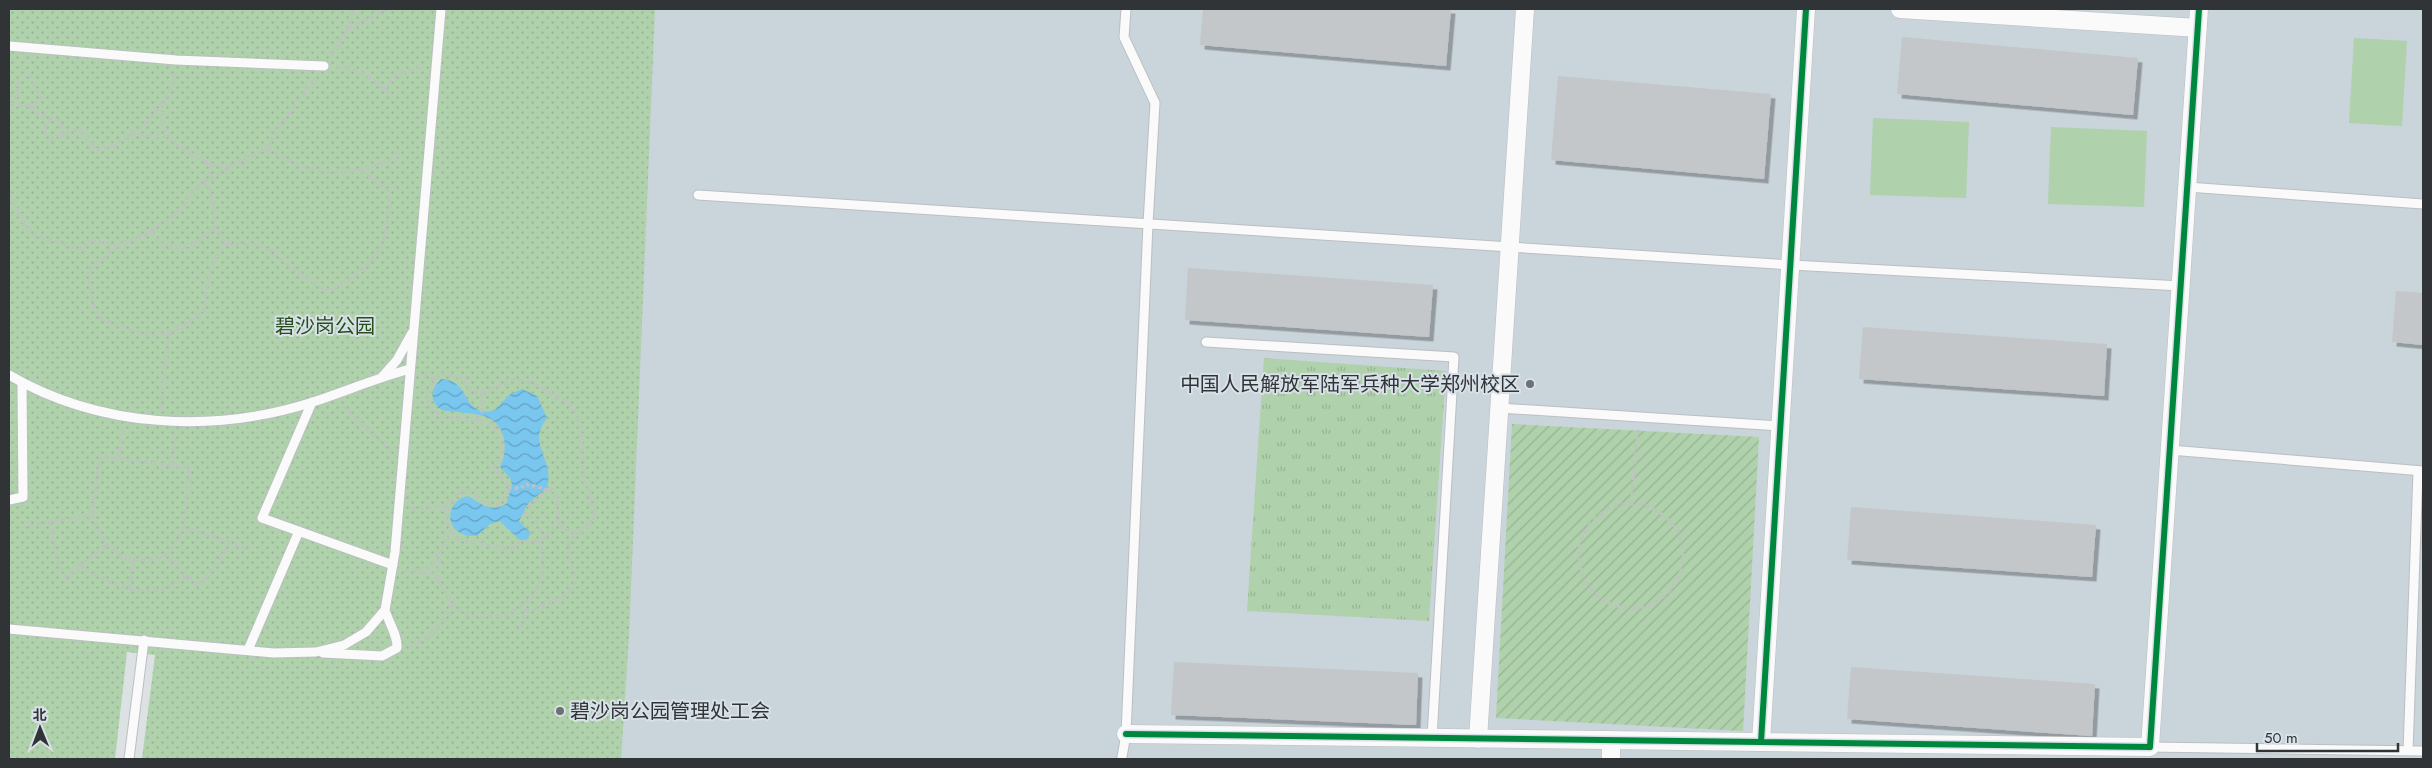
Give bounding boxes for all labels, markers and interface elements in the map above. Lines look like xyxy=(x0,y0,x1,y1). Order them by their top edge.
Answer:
park label: 碧沙岗公园 xyxy=(275,312,375,341)
place label: 中国人民解放军陆军兵种大学郑州校区 xyxy=(1180,370,1520,399)
marker: 中国人民解放军陆军兵种大学郑州校区 xyxy=(1524,378,1536,390)
place label: 碧沙岗公园管理处工会 xyxy=(570,697,770,726)
north arrow xyxy=(15,703,65,753)
text: 北 xyxy=(33,705,47,725)
marker: 碧沙岗公园管理处工会 xyxy=(554,705,566,717)
scale bar xyxy=(2257,720,2398,752)
text: 50 m xyxy=(2264,727,2298,749)

